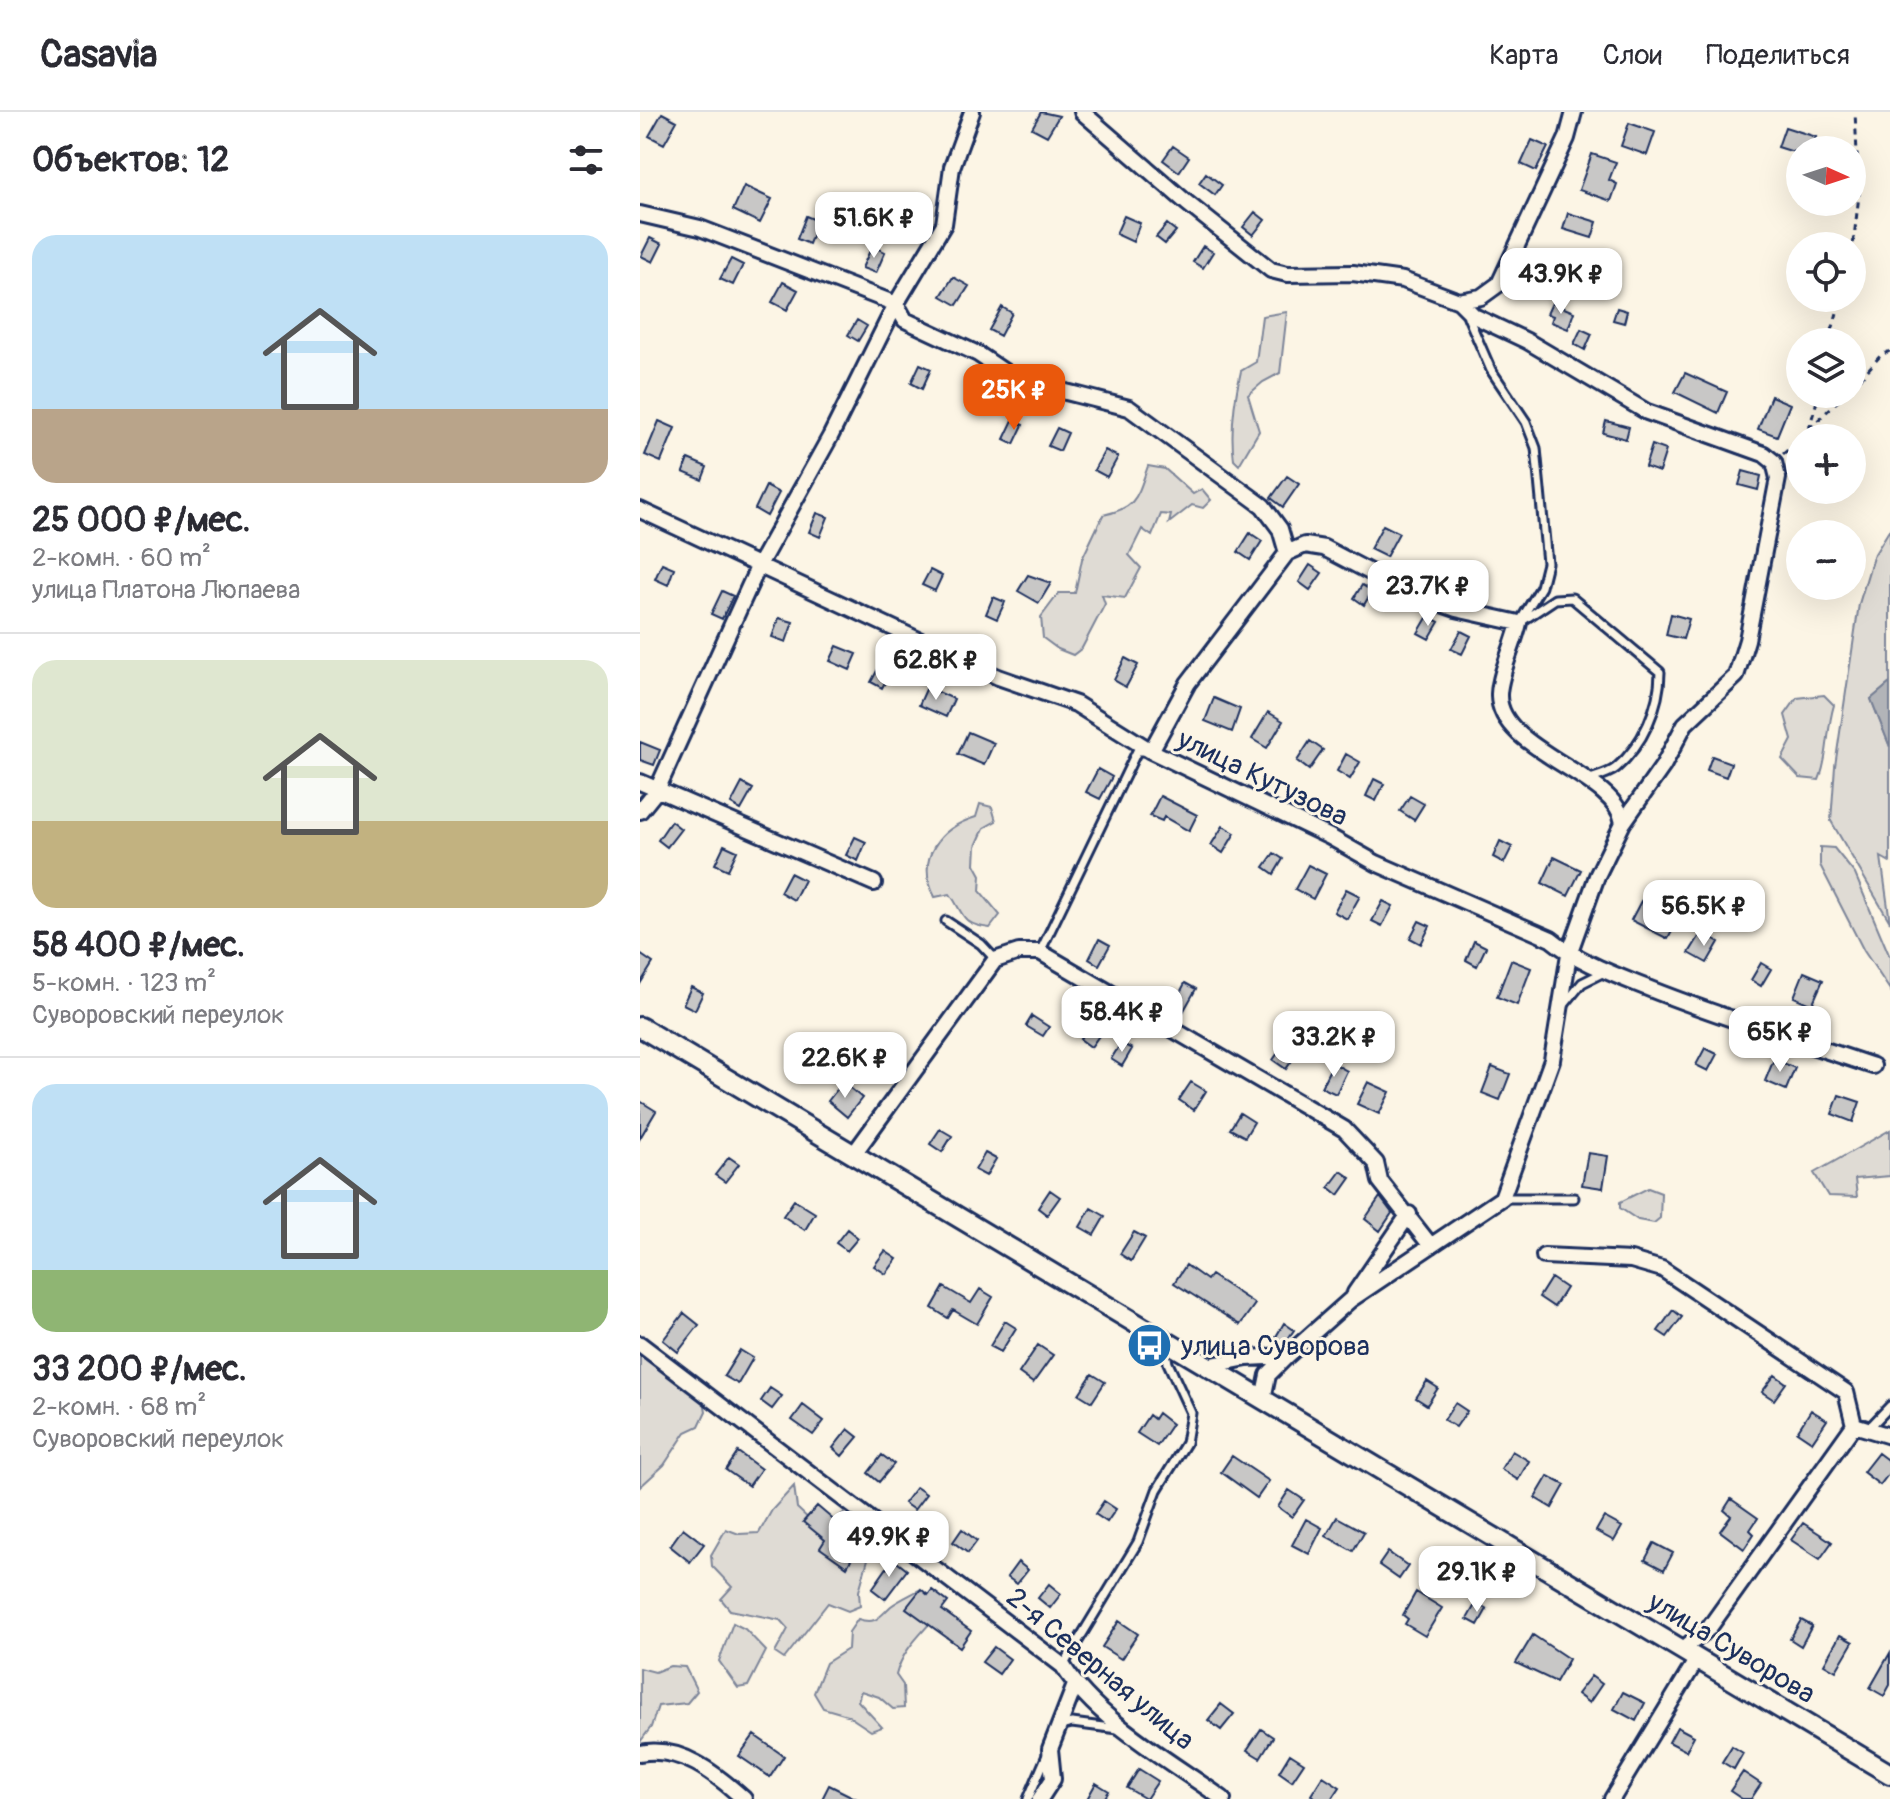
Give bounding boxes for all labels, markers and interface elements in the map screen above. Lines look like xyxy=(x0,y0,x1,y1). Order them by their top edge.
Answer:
text: Casavia xyxy=(40,31,157,79)
text: Карта xyxy=(1489,38,1559,73)
text: Слои xyxy=(1603,38,1662,73)
text: Поделиться xyxy=(1706,38,1850,73)
north arrow xyxy=(1786,136,1866,216)
map controls xyxy=(1786,136,1866,600)
icon: filters xyxy=(564,138,608,182)
text: Объектов: 12 xyxy=(32,139,229,182)
pin: 51.6K ₽ xyxy=(800,192,948,260)
text: 51.6K ₽ xyxy=(833,202,915,234)
button: locate xyxy=(1786,232,1866,312)
pin: 43.9K ₽ xyxy=(1487,248,1635,316)
text: 43.9K ₽ xyxy=(1518,258,1604,290)
icon: home xyxy=(248,287,392,431)
button: layers xyxy=(1786,328,1866,408)
pin: 25K ₽ xyxy=(958,364,1070,432)
text: 25K ₽ xyxy=(981,374,1047,406)
button: + xyxy=(1786,424,1866,504)
text: 25 000 ₽/мес. xyxy=(32,499,250,542)
button: − xyxy=(1786,520,1866,600)
text: 2-комн. · 60 m² xyxy=(32,542,211,574)
pin: 23.7K ₽ xyxy=(1354,560,1502,628)
text: 23.7K ₽ xyxy=(1386,570,1470,602)
text: улица Платона Люпаева xyxy=(32,574,300,606)
pin: 62.8K ₽ xyxy=(862,634,1010,702)
text: 62.8K ₽ xyxy=(893,644,979,676)
icon: home xyxy=(248,712,392,856)
street label: улица Кутузова xyxy=(1171,722,1353,835)
pin: 56.5K ₽ xyxy=(1630,880,1778,948)
text: 56.5K ₽ xyxy=(1661,890,1747,922)
text: 58 400 ₽/мес. xyxy=(32,924,245,967)
text: 5-комн. · 123 m² xyxy=(32,967,216,999)
pin: 58.4K ₽ xyxy=(1048,986,1196,1054)
text: 58.4K ₽ xyxy=(1080,996,1164,1028)
text: Суворовский переулок xyxy=(32,999,285,1031)
pin: 65K ₽ xyxy=(1724,1006,1836,1074)
pin: 33.2K ₽ xyxy=(1260,1011,1408,1079)
text: 65K ₽ xyxy=(1747,1016,1813,1048)
text: 33.2K ₽ xyxy=(1291,1021,1377,1053)
pin: 22.6K ₽ xyxy=(771,1032,919,1100)
text: 22.6K ₽ xyxy=(802,1042,888,1074)
icon: home xyxy=(248,1136,392,1280)
bus stop icon: улица Суворова xyxy=(1126,1321,1174,1369)
place label: улица Суворова xyxy=(1180,1329,1370,1364)
text: 33 200 ₽/мес. xyxy=(32,1348,247,1391)
text: 2-комн. · 68 m² xyxy=(32,1391,206,1423)
text: Суворовский переулок xyxy=(32,1423,285,1455)
pin: 49.9K ₽ xyxy=(815,1511,963,1579)
text: 49.9K ₽ xyxy=(847,1521,931,1553)
pin: 29.1K ₽ xyxy=(1403,1546,1551,1614)
text: 29.1K ₽ xyxy=(1437,1556,1517,1588)
street label: 2-я Северная улица xyxy=(999,1580,1201,1758)
street label: улица Суворова xyxy=(1640,1584,1821,1712)

